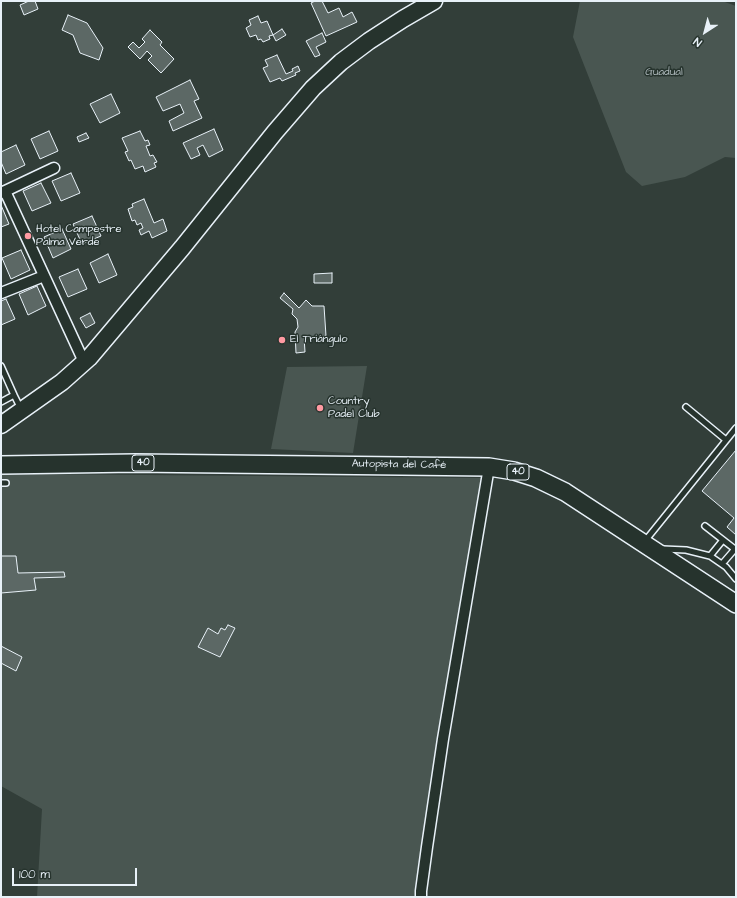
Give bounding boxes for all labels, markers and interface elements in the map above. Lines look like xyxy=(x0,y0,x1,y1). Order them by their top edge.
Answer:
north arrow xyxy=(685,12,725,52)
text: N xyxy=(690,34,705,50)
park label: Guadual xyxy=(645,66,683,80)
place label: Hotel Campestre Palma Verde xyxy=(36,223,121,249)
marker: Hotel Campestre Palma Verde xyxy=(23,231,33,241)
place label: El Triángulo xyxy=(290,333,348,347)
marker: El Triángulo xyxy=(277,335,287,345)
place label: Country Padel Club xyxy=(328,395,380,421)
marker: Country Padel Club xyxy=(315,403,325,413)
road number: 40 xyxy=(132,455,154,471)
street label: Autopista del Café xyxy=(352,458,446,472)
road number: 40 xyxy=(507,464,529,480)
scale bar xyxy=(14,860,139,886)
text: 100 m xyxy=(19,866,50,883)

